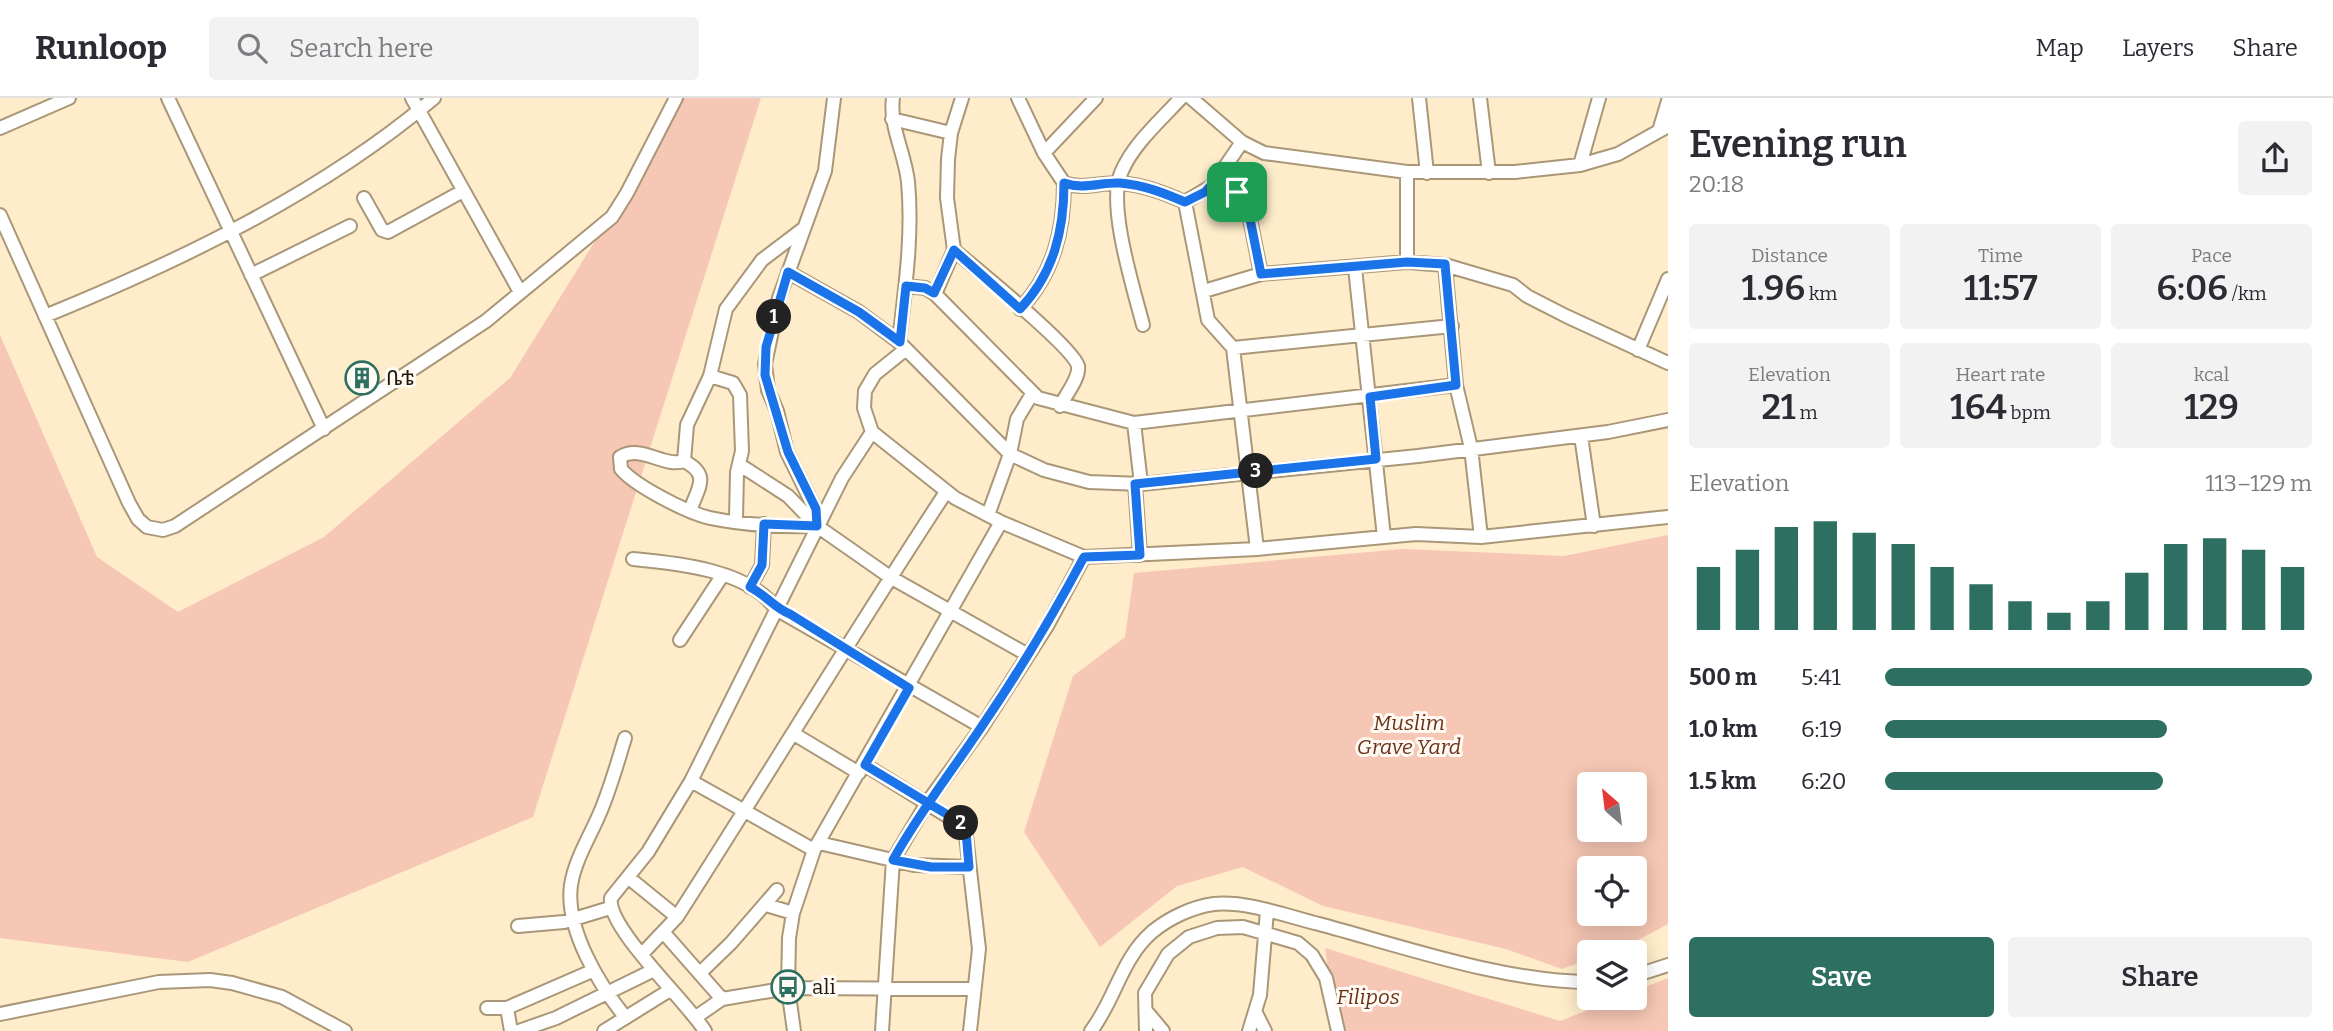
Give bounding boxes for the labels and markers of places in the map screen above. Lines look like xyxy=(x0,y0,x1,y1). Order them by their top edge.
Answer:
pin xyxy=(1207,162,1267,222)
pin: 1 xyxy=(756,300,792,334)
building icon: ቤቴ xyxy=(343,359,381,397)
place label: ቤቴ xyxy=(386,365,414,391)
pin: 3 xyxy=(1238,454,1274,488)
pin: 2 xyxy=(944,806,978,840)
bus stop icon: ali xyxy=(769,968,807,1006)
place label: ali xyxy=(812,974,836,1000)

